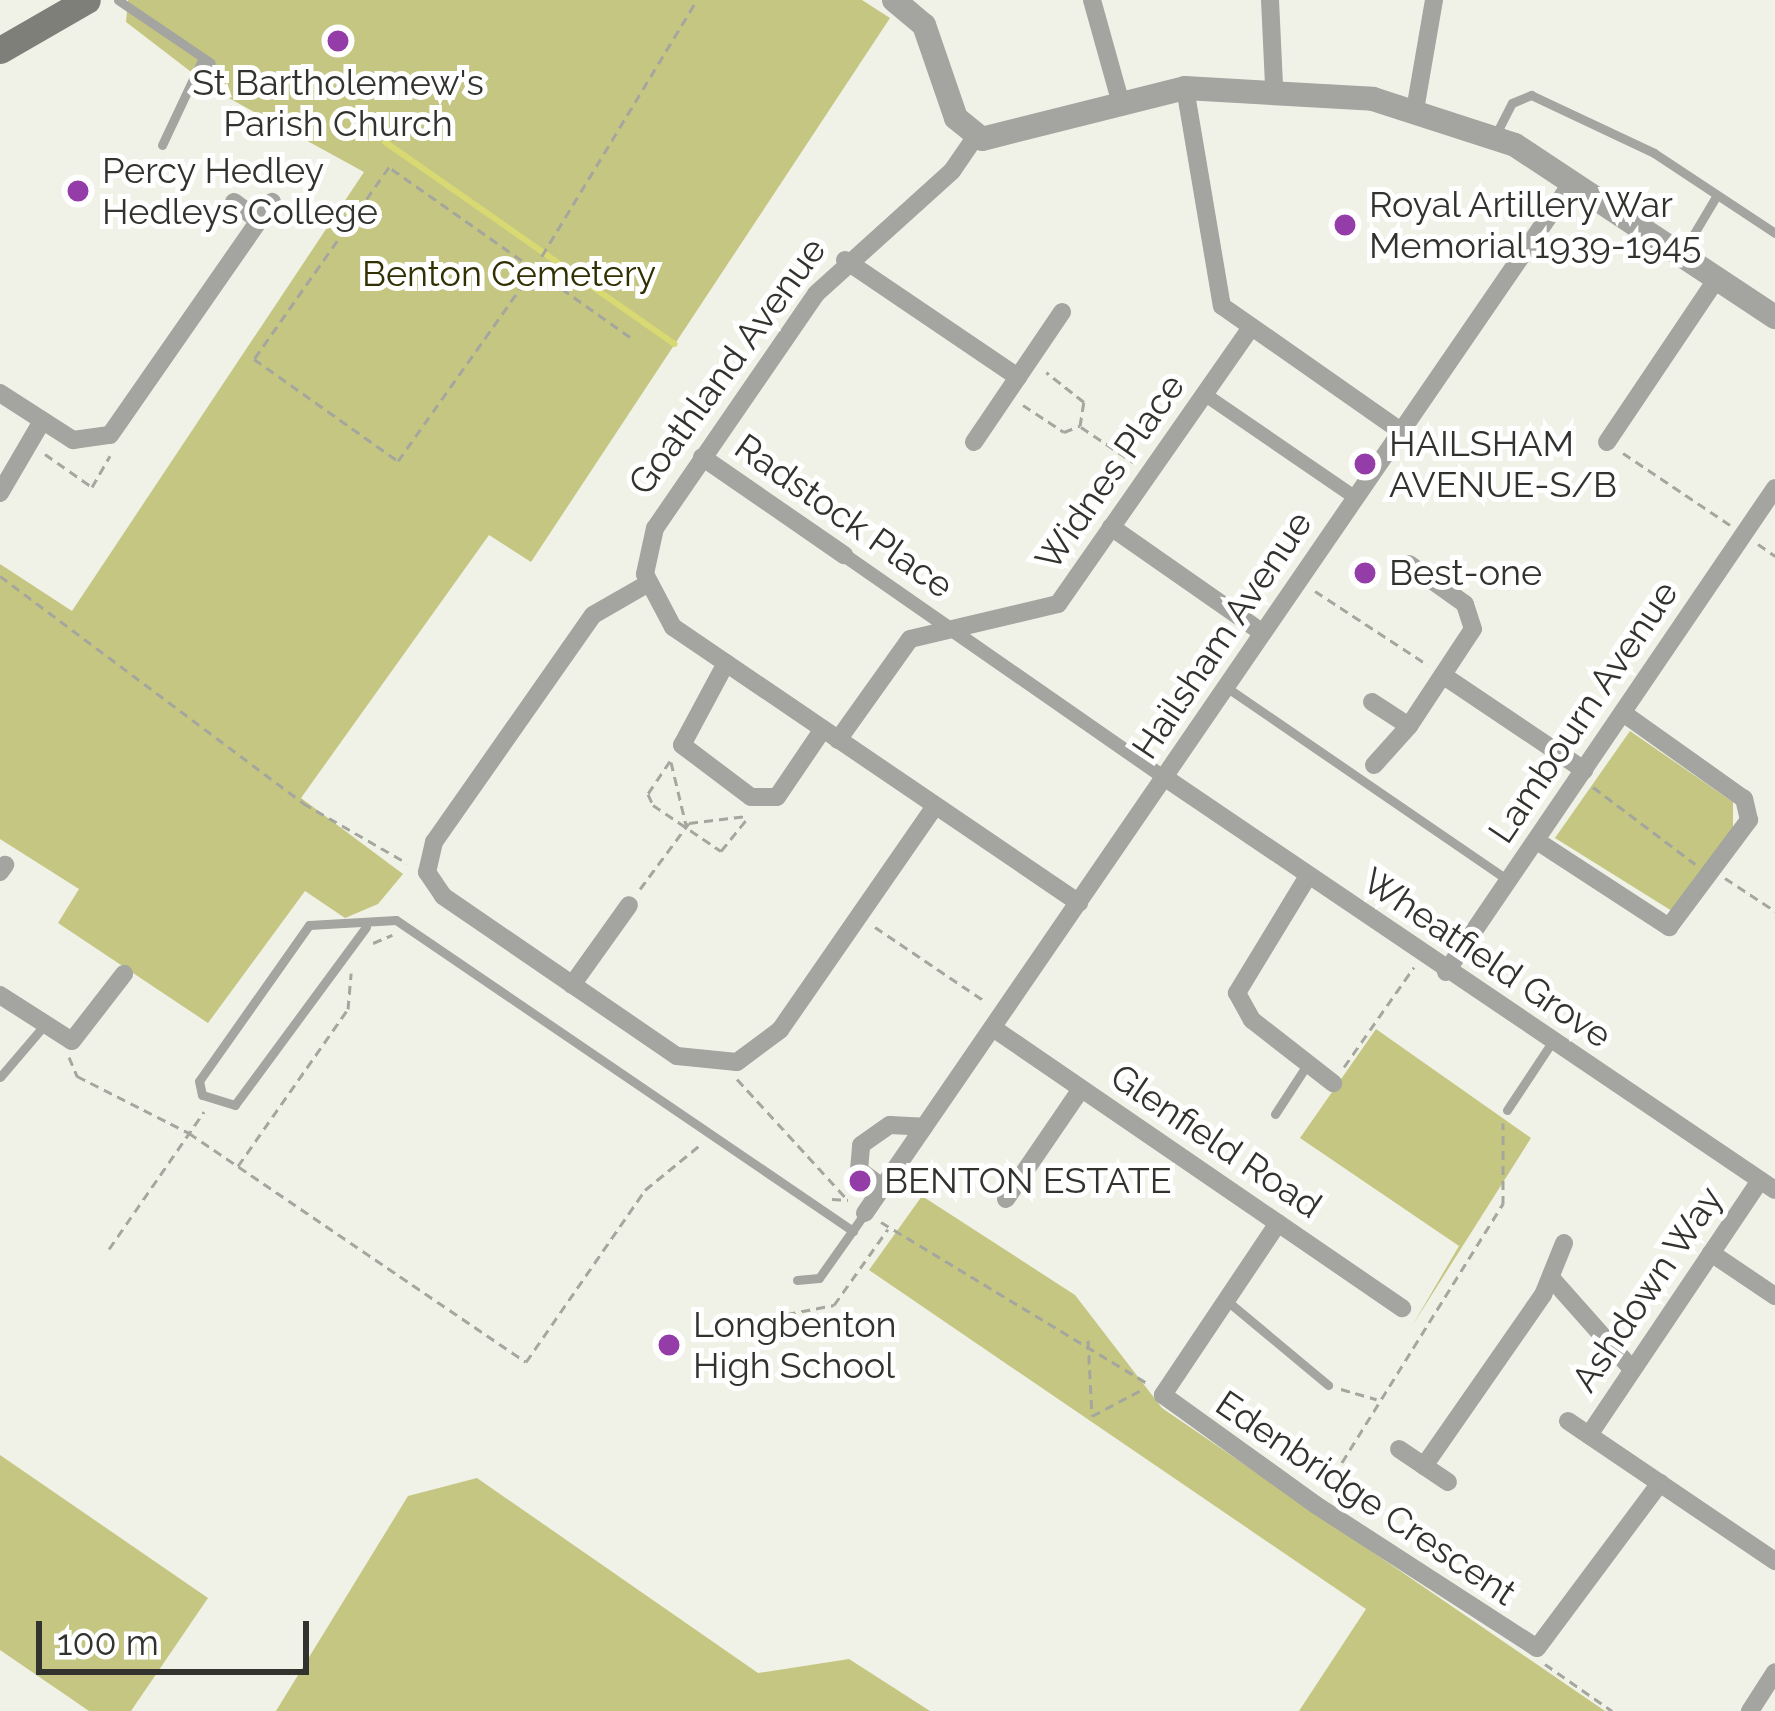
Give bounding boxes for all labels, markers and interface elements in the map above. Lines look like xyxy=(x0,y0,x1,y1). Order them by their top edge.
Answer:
marker: St Bartholemew's Parish Church xyxy=(325,28,351,54)
place label: St Bartholemew's Parish Church xyxy=(192,60,484,145)
place label: Percy Hedley Hedleys College xyxy=(102,148,378,233)
marker: Percy Hedley Hedleys College xyxy=(65,178,91,204)
place label: Royal Artillery War Memorial 1939-1945 xyxy=(1369,182,1703,267)
marker: Royal Artillery War Memorial 1939-1945 xyxy=(1332,212,1358,238)
street label: Goathland Avenue xyxy=(619,229,835,503)
park label: Benton Cemetery xyxy=(362,252,656,296)
street label: Widnes Place xyxy=(1027,366,1193,578)
place label: HAILSHAM AVENUE-S/B xyxy=(1389,421,1617,506)
street label: Radstock Place xyxy=(727,425,961,607)
marker: HAILSHAM AVENUE-S/B xyxy=(1352,451,1378,477)
street label: Hailsham Avenue xyxy=(1123,503,1321,767)
place label: Best-one xyxy=(1389,551,1542,595)
marker: Best-one xyxy=(1352,560,1378,586)
street label: Lambourn Avenue xyxy=(1479,572,1687,852)
street label: Wheatfield Grove xyxy=(1355,859,1619,1057)
street label: Glenfield Road xyxy=(1103,1055,1329,1227)
place label: BENTON ESTATE xyxy=(884,1159,1172,1203)
marker: BENTON ESTATE xyxy=(847,1168,873,1194)
street label: Ashdown Way xyxy=(1562,1178,1732,1400)
place label: Longbenton High School xyxy=(693,1302,897,1387)
marker: Longbenton High School xyxy=(656,1332,682,1358)
street label: Edenbridge Crescent xyxy=(1208,1382,1524,1614)
scale bar xyxy=(42,1597,315,1671)
text: 100 m xyxy=(57,1621,159,1663)

